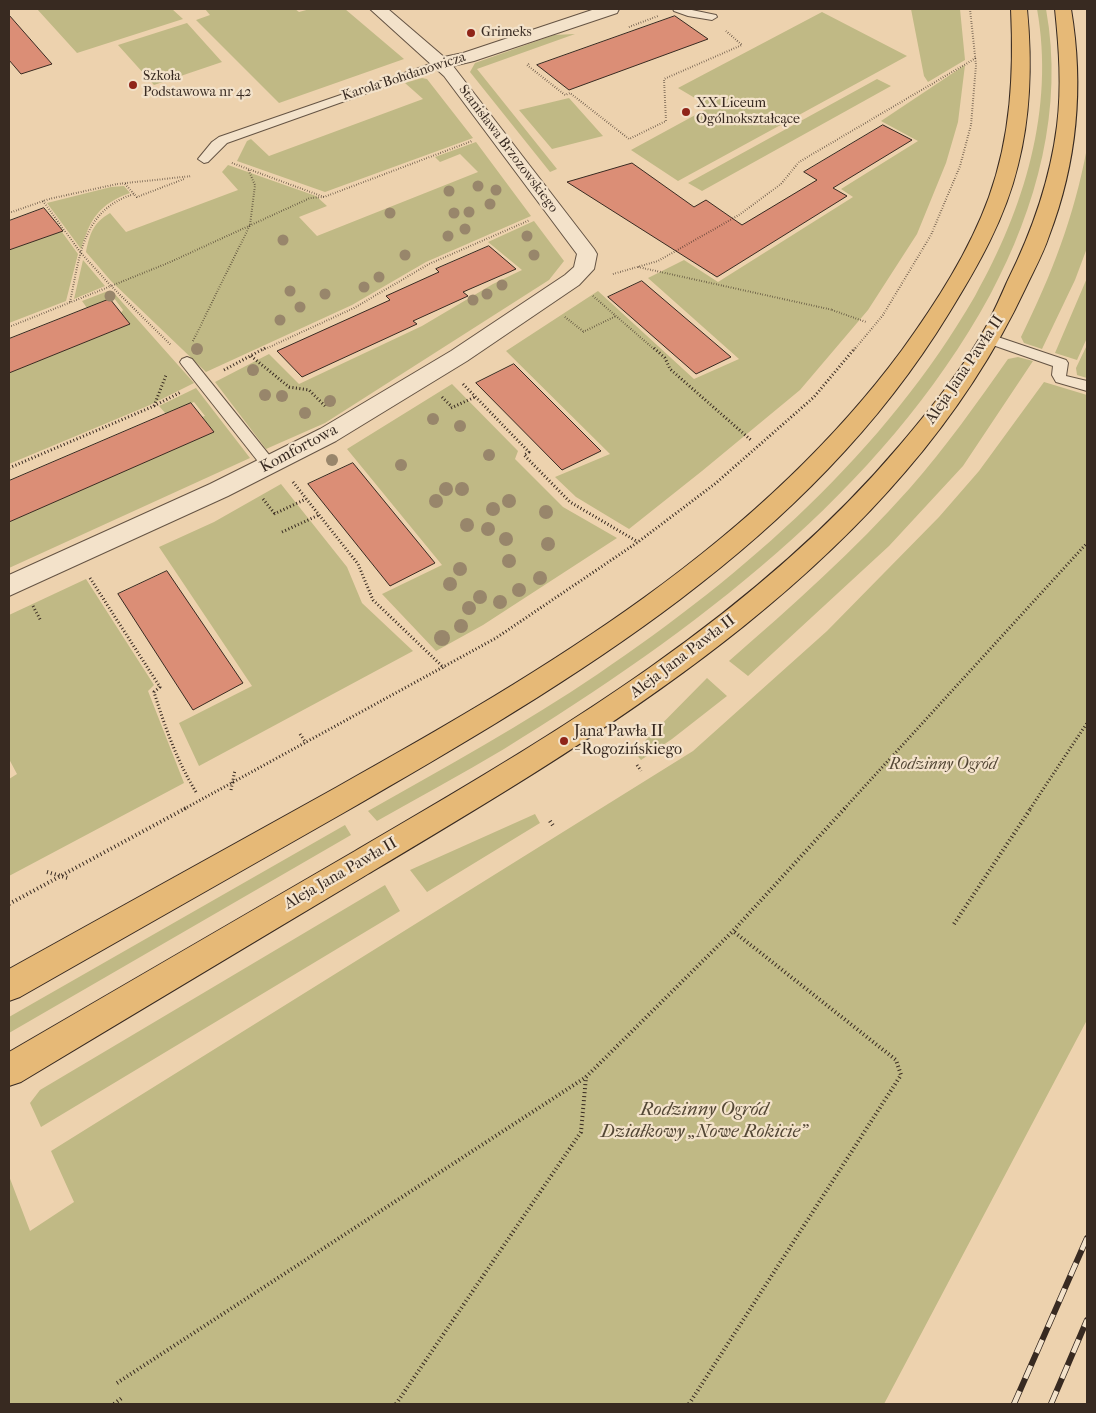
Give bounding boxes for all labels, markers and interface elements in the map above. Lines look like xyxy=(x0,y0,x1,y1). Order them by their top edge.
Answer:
place label: Grimeks xyxy=(481,25,532,41)
marker: Grimeks xyxy=(465,27,477,39)
street label: Karola Bohdanowicza xyxy=(340,49,468,105)
place label: Szkoła Podstawowa nr 42 xyxy=(143,69,251,102)
marker: Szkoła Podstawowa nr 42 xyxy=(127,79,139,91)
street label: Stanisława Brzozowskiego xyxy=(454,82,562,216)
place label: XX Liceum Ogólnokształcące xyxy=(696,96,800,128)
marker: XX Liceum Ogólnokształcące xyxy=(680,106,692,118)
street label: Aleja Jana Pawła II xyxy=(922,312,1008,428)
street label: Komfortowa xyxy=(257,421,341,477)
street label: Aleja Jana Pawła II xyxy=(627,611,739,703)
place label: Jana Pawła II - Rogozińskiego xyxy=(574,722,682,760)
marker: Jana Pawła II - Rogozińskiego xyxy=(558,735,570,747)
park label: Rodzinny Ogród xyxy=(889,755,997,775)
street label: Aleja Jana Pawła II xyxy=(281,834,401,914)
park label: Rodzinny Ogród Działkowy „Nowe Rokicie” xyxy=(601,1099,807,1143)

